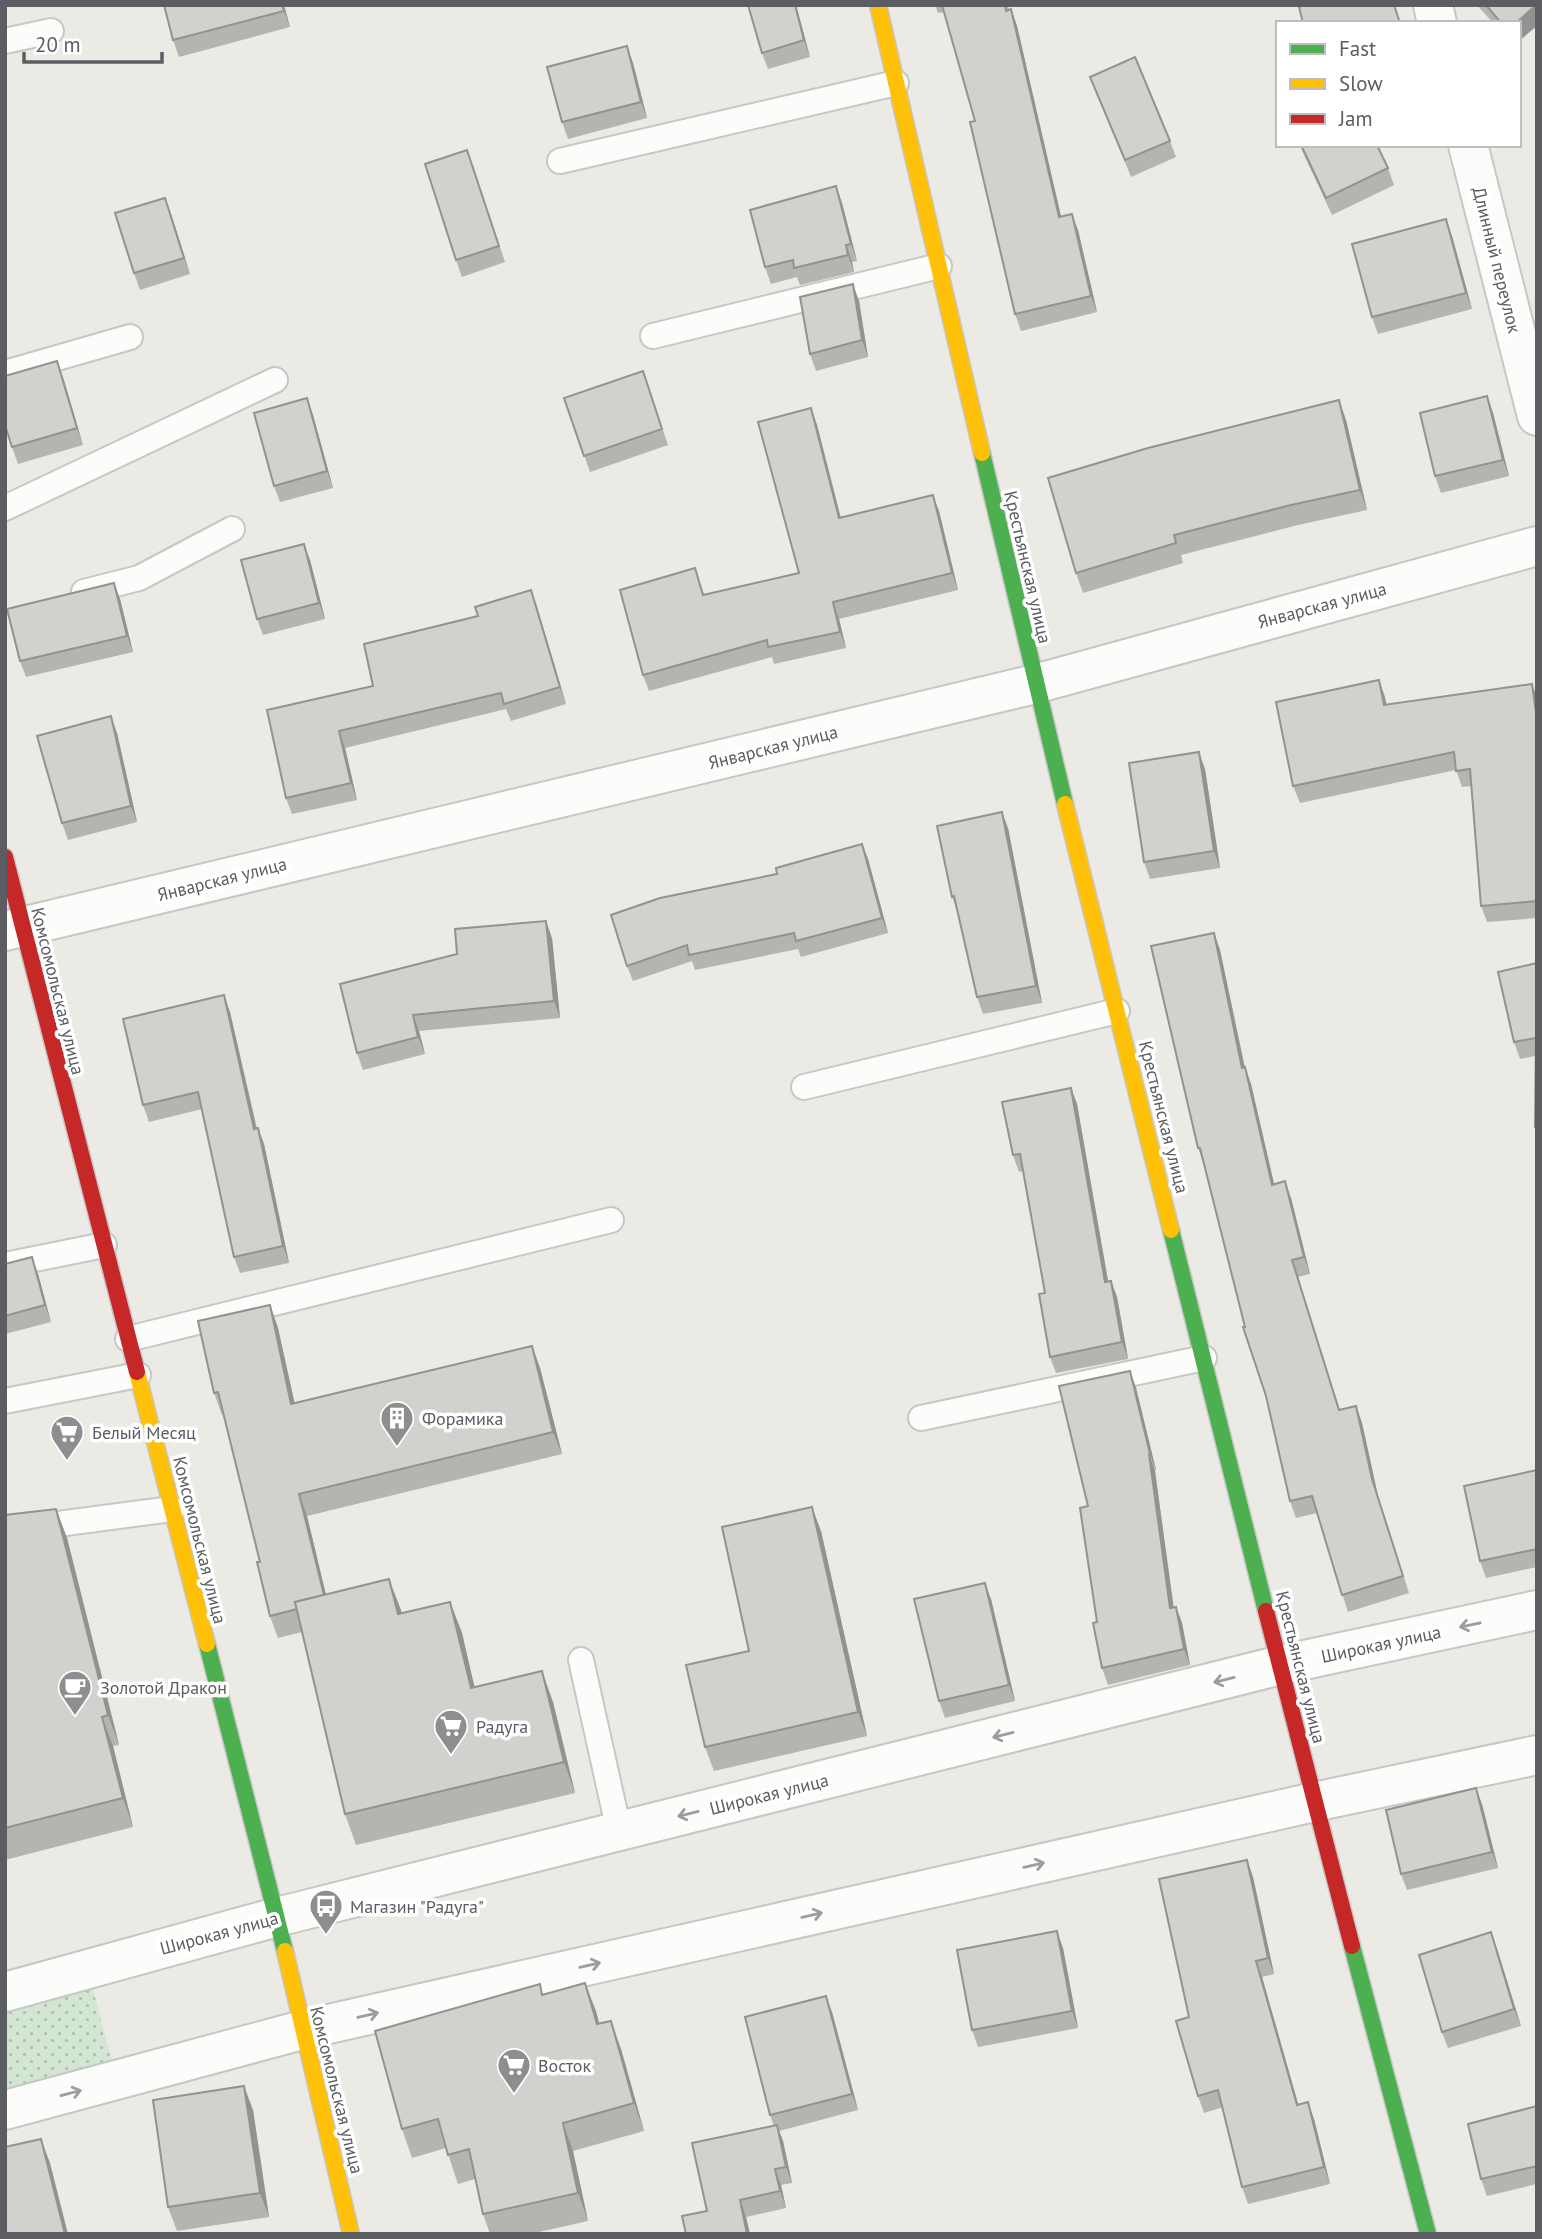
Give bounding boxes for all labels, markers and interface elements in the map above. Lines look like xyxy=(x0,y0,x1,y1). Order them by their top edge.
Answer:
scale bar xyxy=(24,21,163,65)
legend xyxy=(1276,21,1521,147)
text: 20 m xyxy=(35,31,81,58)
text: Fast xyxy=(1339,35,1376,62)
text: Slow xyxy=(1339,70,1383,97)
text: Jam xyxy=(1338,105,1373,132)
street label: Длинный переулок xyxy=(1468,184,1526,336)
street label: Крестьянская улица xyxy=(999,488,1057,646)
street label: Январская улица xyxy=(1255,577,1389,633)
street label: Январская улица xyxy=(706,720,840,774)
street label: Январская улица xyxy=(155,852,289,906)
street label: Комсомольская улица xyxy=(26,905,90,1077)
street label: Крестьянская улица xyxy=(1134,1038,1194,1196)
building icon: Форамика xyxy=(378,1399,416,1448)
place label: Форамика xyxy=(422,1407,503,1430)
supermarket icon: Белый Месяц xyxy=(48,1413,86,1462)
place label: Белый Месяц xyxy=(92,1421,196,1444)
street label: Комсомольская улица xyxy=(168,1454,232,1626)
street label: Крестьянская улица xyxy=(1271,1588,1331,1746)
one-way arrow xyxy=(1459,1618,1482,1632)
street label: Широкая улица xyxy=(1319,1620,1443,1668)
cafe icon: Золотой Дракон xyxy=(56,1668,94,1717)
one-way arrow xyxy=(1213,1674,1236,1687)
place label: Золотой Дракон xyxy=(100,1676,227,1699)
supermarket icon: Радуга xyxy=(432,1707,470,1756)
place label: Радуга xyxy=(476,1715,528,1738)
one-way arrow xyxy=(993,1729,1015,1742)
street label: Широкая улица xyxy=(707,1768,831,1820)
one-way arrow xyxy=(677,1808,700,1821)
one-way arrow xyxy=(1022,1858,1045,1871)
bus stop icon: Магазин "Радуга" xyxy=(307,1887,345,1936)
place label: Магазин "Радуга" xyxy=(350,1895,484,1918)
street label: Широкая улица xyxy=(157,1906,281,1960)
one-way arrow xyxy=(800,1908,823,1921)
one-way arrow xyxy=(578,1958,601,1972)
street label: Комсомольская улица xyxy=(305,2004,369,2176)
one-way arrow xyxy=(356,2008,379,2022)
supermarket icon: Восток xyxy=(495,2046,533,2095)
place label: Восток xyxy=(538,2054,592,2077)
one-way arrow xyxy=(60,2085,82,2098)

